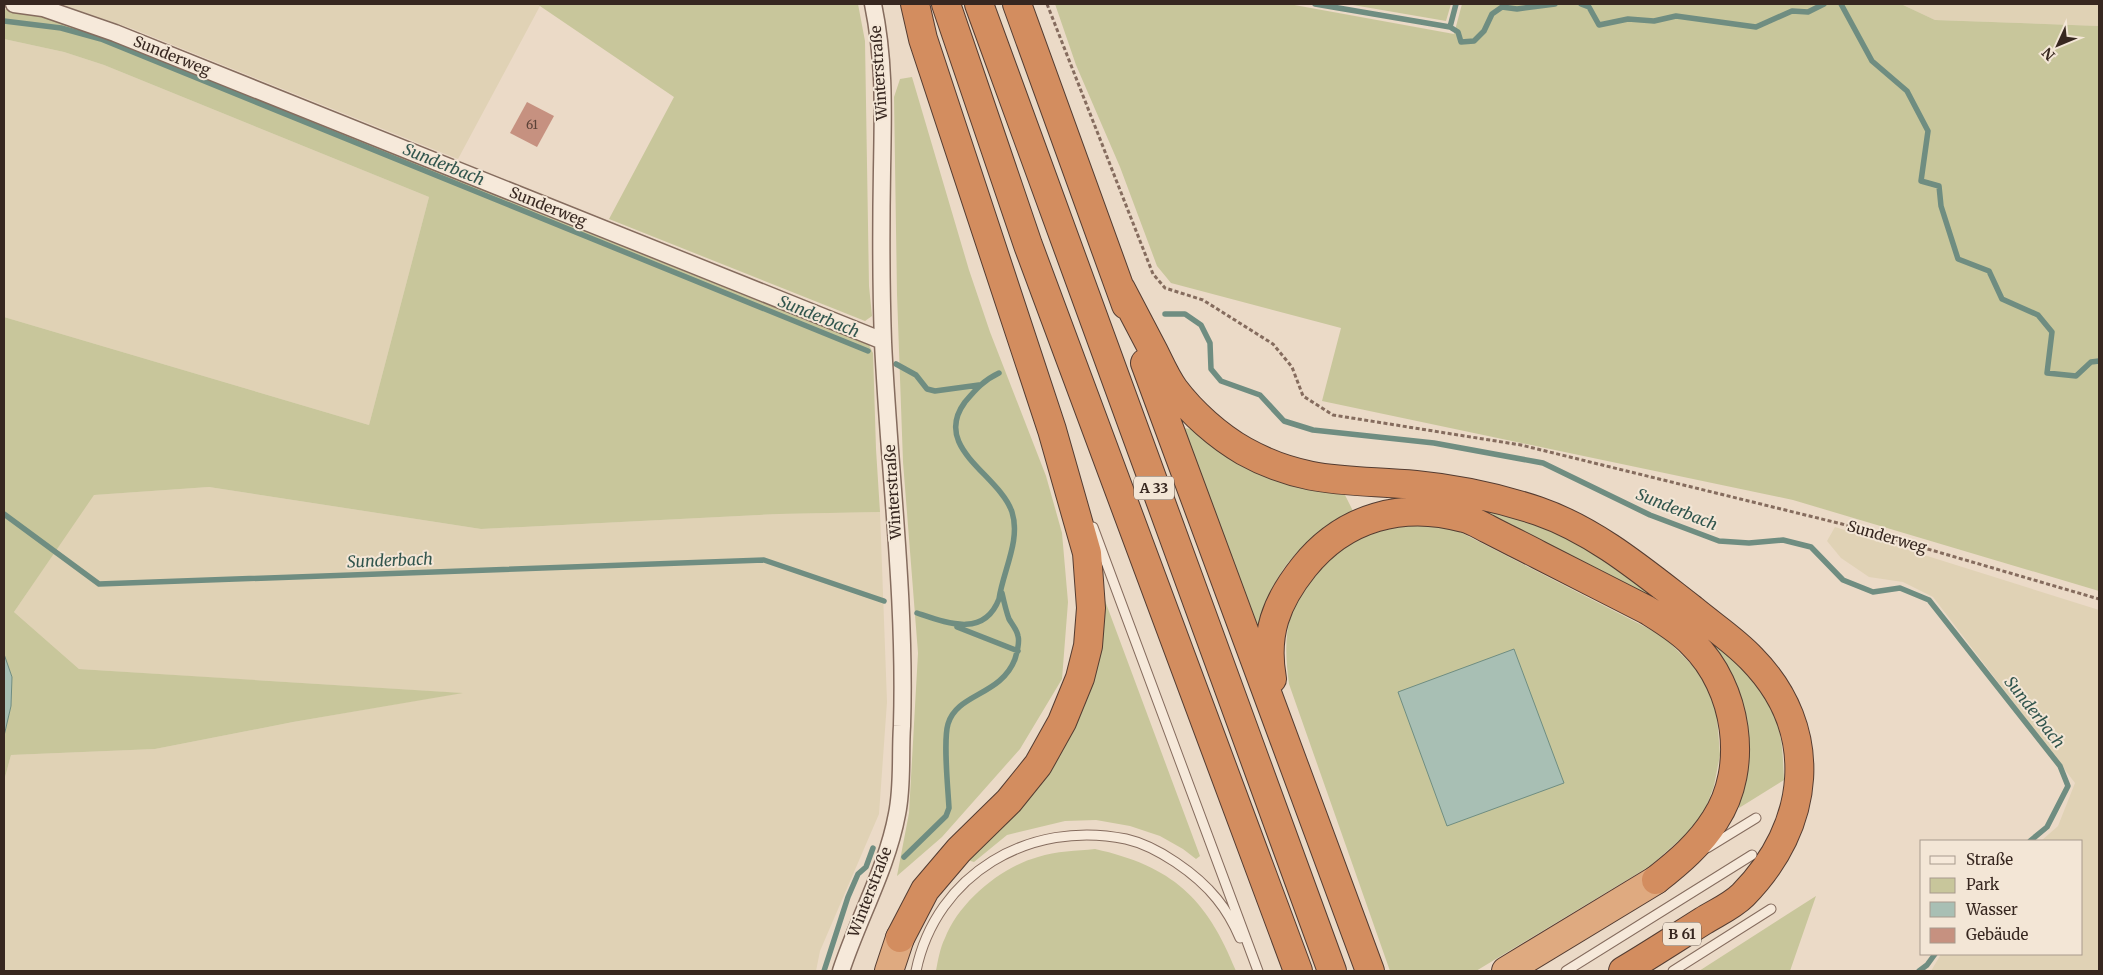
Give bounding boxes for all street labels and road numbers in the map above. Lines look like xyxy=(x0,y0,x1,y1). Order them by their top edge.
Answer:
street label: Winterstraße xyxy=(866,25,891,122)
street label: Sunderweg xyxy=(131,31,214,80)
street label: Sunderweg xyxy=(507,182,590,231)
street label: Winterstraße xyxy=(880,444,905,541)
road number: A 33 xyxy=(1134,476,1174,499)
street label: Sunderweg xyxy=(1845,516,1929,557)
street label: Winterstraße xyxy=(843,844,896,941)
road number: B 61 xyxy=(1663,922,1701,946)

